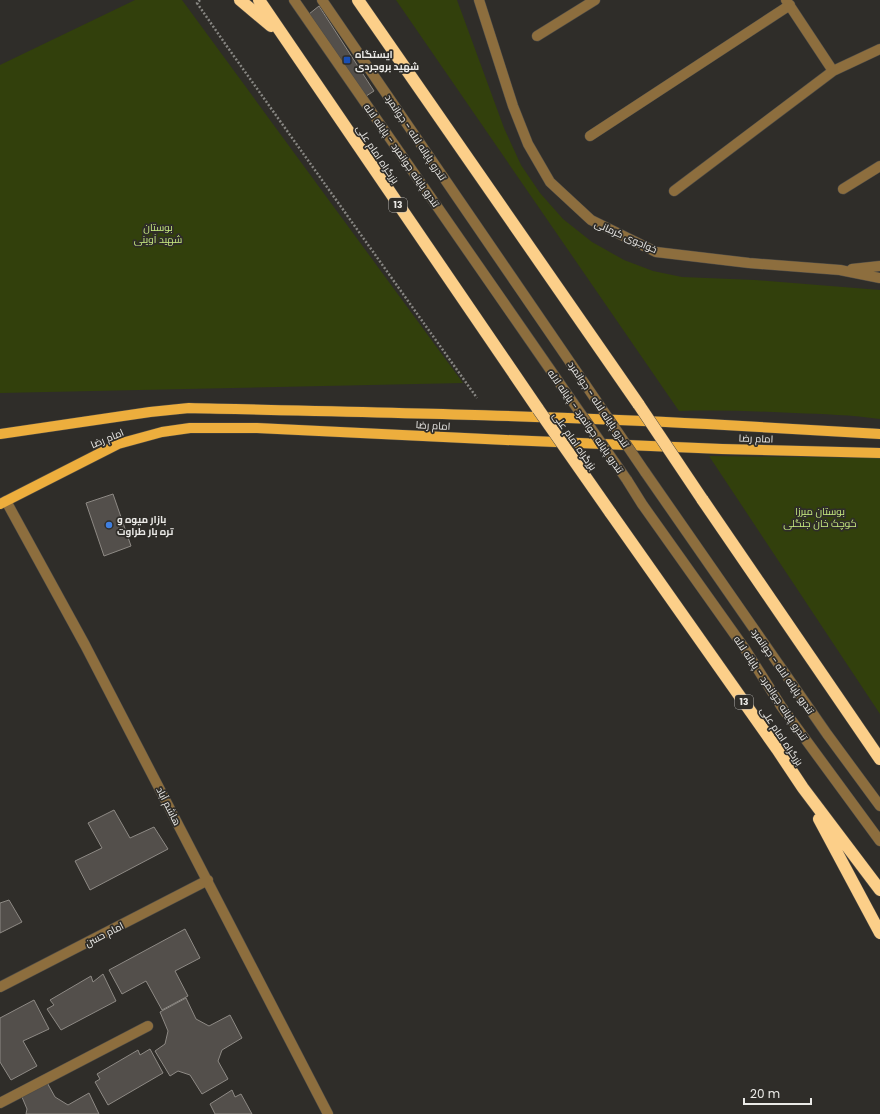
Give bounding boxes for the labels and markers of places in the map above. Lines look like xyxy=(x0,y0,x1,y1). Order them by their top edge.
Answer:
place label: ایستگاه شهید بروجردی xyxy=(355,47,419,74)
marker: ایستگاه شهید بروجردی xyxy=(342,55,352,65)
place label: بازار میوه و تره‌ بار طراوت xyxy=(117,512,174,539)
marker: بازار میوه و تره‌ بار طراوت xyxy=(104,520,114,530)

